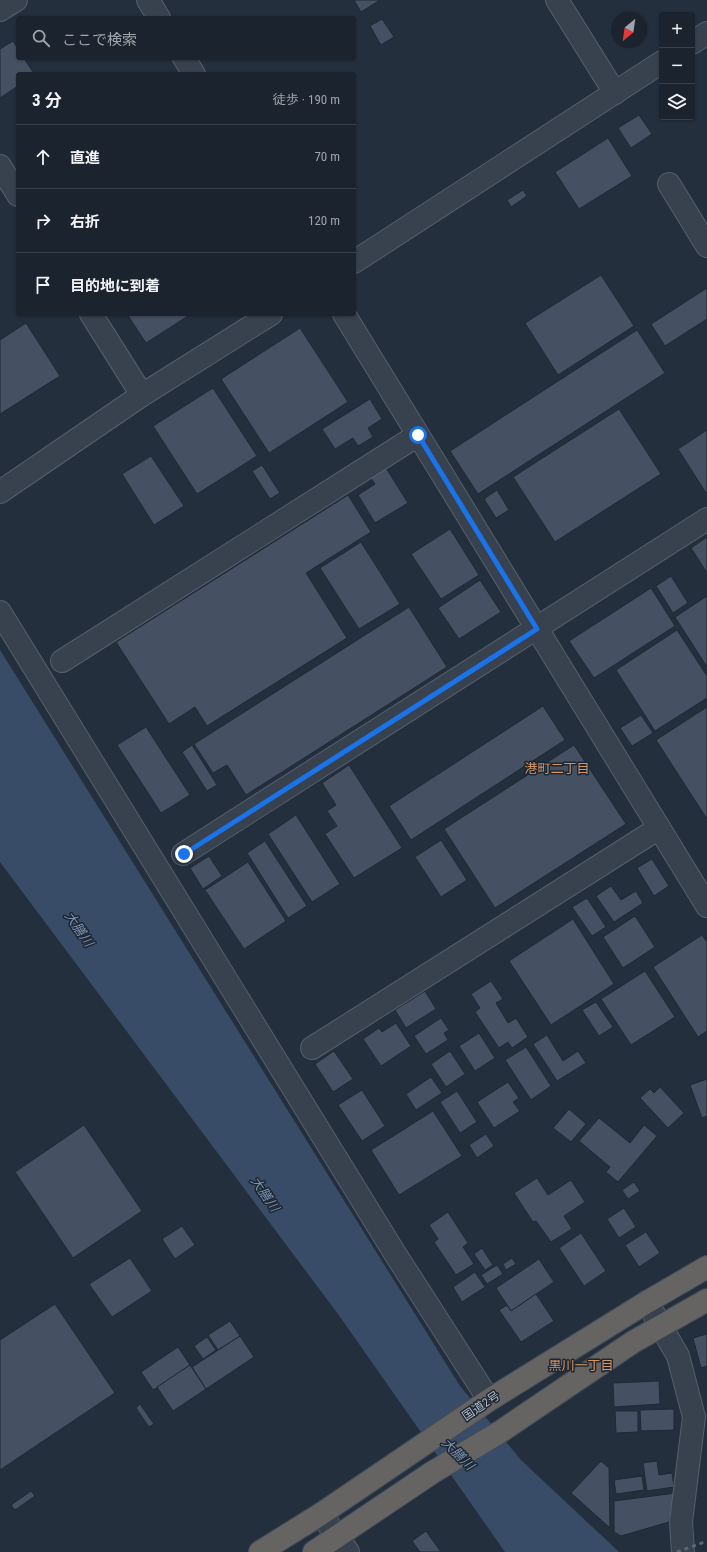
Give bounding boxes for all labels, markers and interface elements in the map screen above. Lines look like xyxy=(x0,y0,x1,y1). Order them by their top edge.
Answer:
north arrow xyxy=(611,12,647,48)
map controls xyxy=(659,12,695,120)
button: + xyxy=(659,12,695,48)
search box xyxy=(16,16,356,60)
icon: search xyxy=(30,27,52,49)
text: ここで検索 xyxy=(62,31,137,49)
button: − xyxy=(659,48,695,84)
button: layers xyxy=(659,84,695,120)
text: 3 分 xyxy=(32,90,62,110)
text: 徒歩 · 190 m xyxy=(273,92,340,107)
icon: ahead xyxy=(32,146,54,168)
text: 直進 xyxy=(70,149,100,167)
text: 70 m xyxy=(314,149,340,164)
icon: right xyxy=(32,210,54,232)
text: 右折 xyxy=(70,213,100,231)
text: 120 m xyxy=(308,213,340,228)
icon: arrive xyxy=(32,274,54,296)
text: 目的地に到着 xyxy=(70,277,160,295)
route start xyxy=(409,426,427,444)
district label: 港町二丁目 xyxy=(524,761,590,776)
route end xyxy=(175,845,193,863)
water label: 大膳川 xyxy=(62,909,97,951)
water label: 大膳川 xyxy=(248,1174,283,1216)
district label: 黒川一丁目 xyxy=(548,1358,614,1373)
street label: 国道2号 xyxy=(460,1388,502,1424)
water label: 大膳川 xyxy=(439,1435,479,1475)

